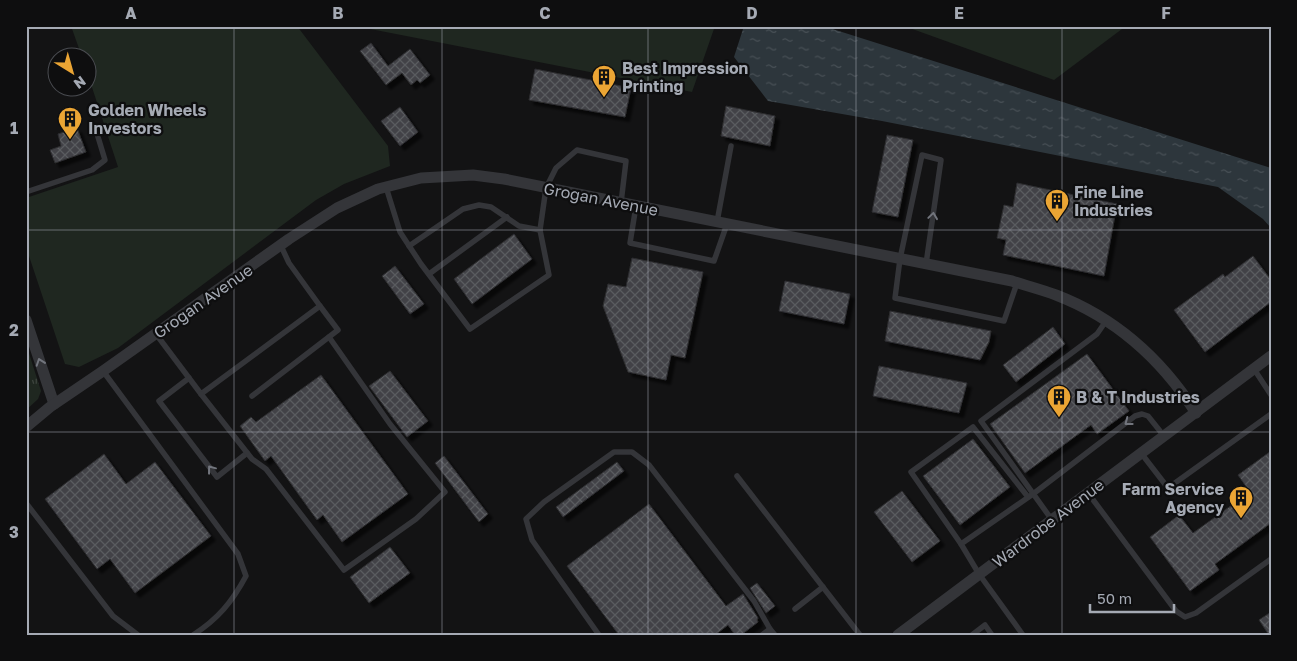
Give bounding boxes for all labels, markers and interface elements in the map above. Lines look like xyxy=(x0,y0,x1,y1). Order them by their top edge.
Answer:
text: A xyxy=(125,3,137,23)
text: B xyxy=(332,3,344,23)
text: C xyxy=(539,3,551,23)
text: D xyxy=(746,3,758,23)
text: E xyxy=(954,3,964,23)
text: F xyxy=(1161,3,1171,23)
north arrow xyxy=(48,48,98,98)
place label: Best Impression Printing xyxy=(622,58,748,96)
building icon: Best Impression Printing xyxy=(591,64,617,98)
text: N xyxy=(71,73,89,93)
place label: Golden Wheels Investors xyxy=(88,100,207,138)
building icon: Golden Wheels Investors xyxy=(57,106,83,140)
text: 1 xyxy=(10,118,18,138)
street label: Grogan Avenue xyxy=(542,178,660,220)
place label: Fine Line Industries xyxy=(1074,182,1153,220)
building icon: Fine Line Industries xyxy=(1044,188,1070,222)
one-way arrow xyxy=(927,212,937,220)
street label: Grogan Avenue xyxy=(150,259,256,343)
text: 2 xyxy=(9,320,19,340)
one-way arrow xyxy=(36,359,46,367)
building icon: B & T Industries xyxy=(1046,384,1072,418)
place label: B & T Industries xyxy=(1076,387,1200,407)
one-way arrow xyxy=(1124,416,1134,425)
one-way arrow xyxy=(208,465,217,475)
street label: Wardrobe Avenue xyxy=(988,474,1108,572)
place label: Farm Service Agency xyxy=(1122,479,1224,517)
building icon: Farm Service Agency xyxy=(1228,485,1254,519)
text: 3 xyxy=(9,522,19,542)
scale bar xyxy=(1090,581,1173,613)
text: 50 m xyxy=(1097,589,1132,607)

